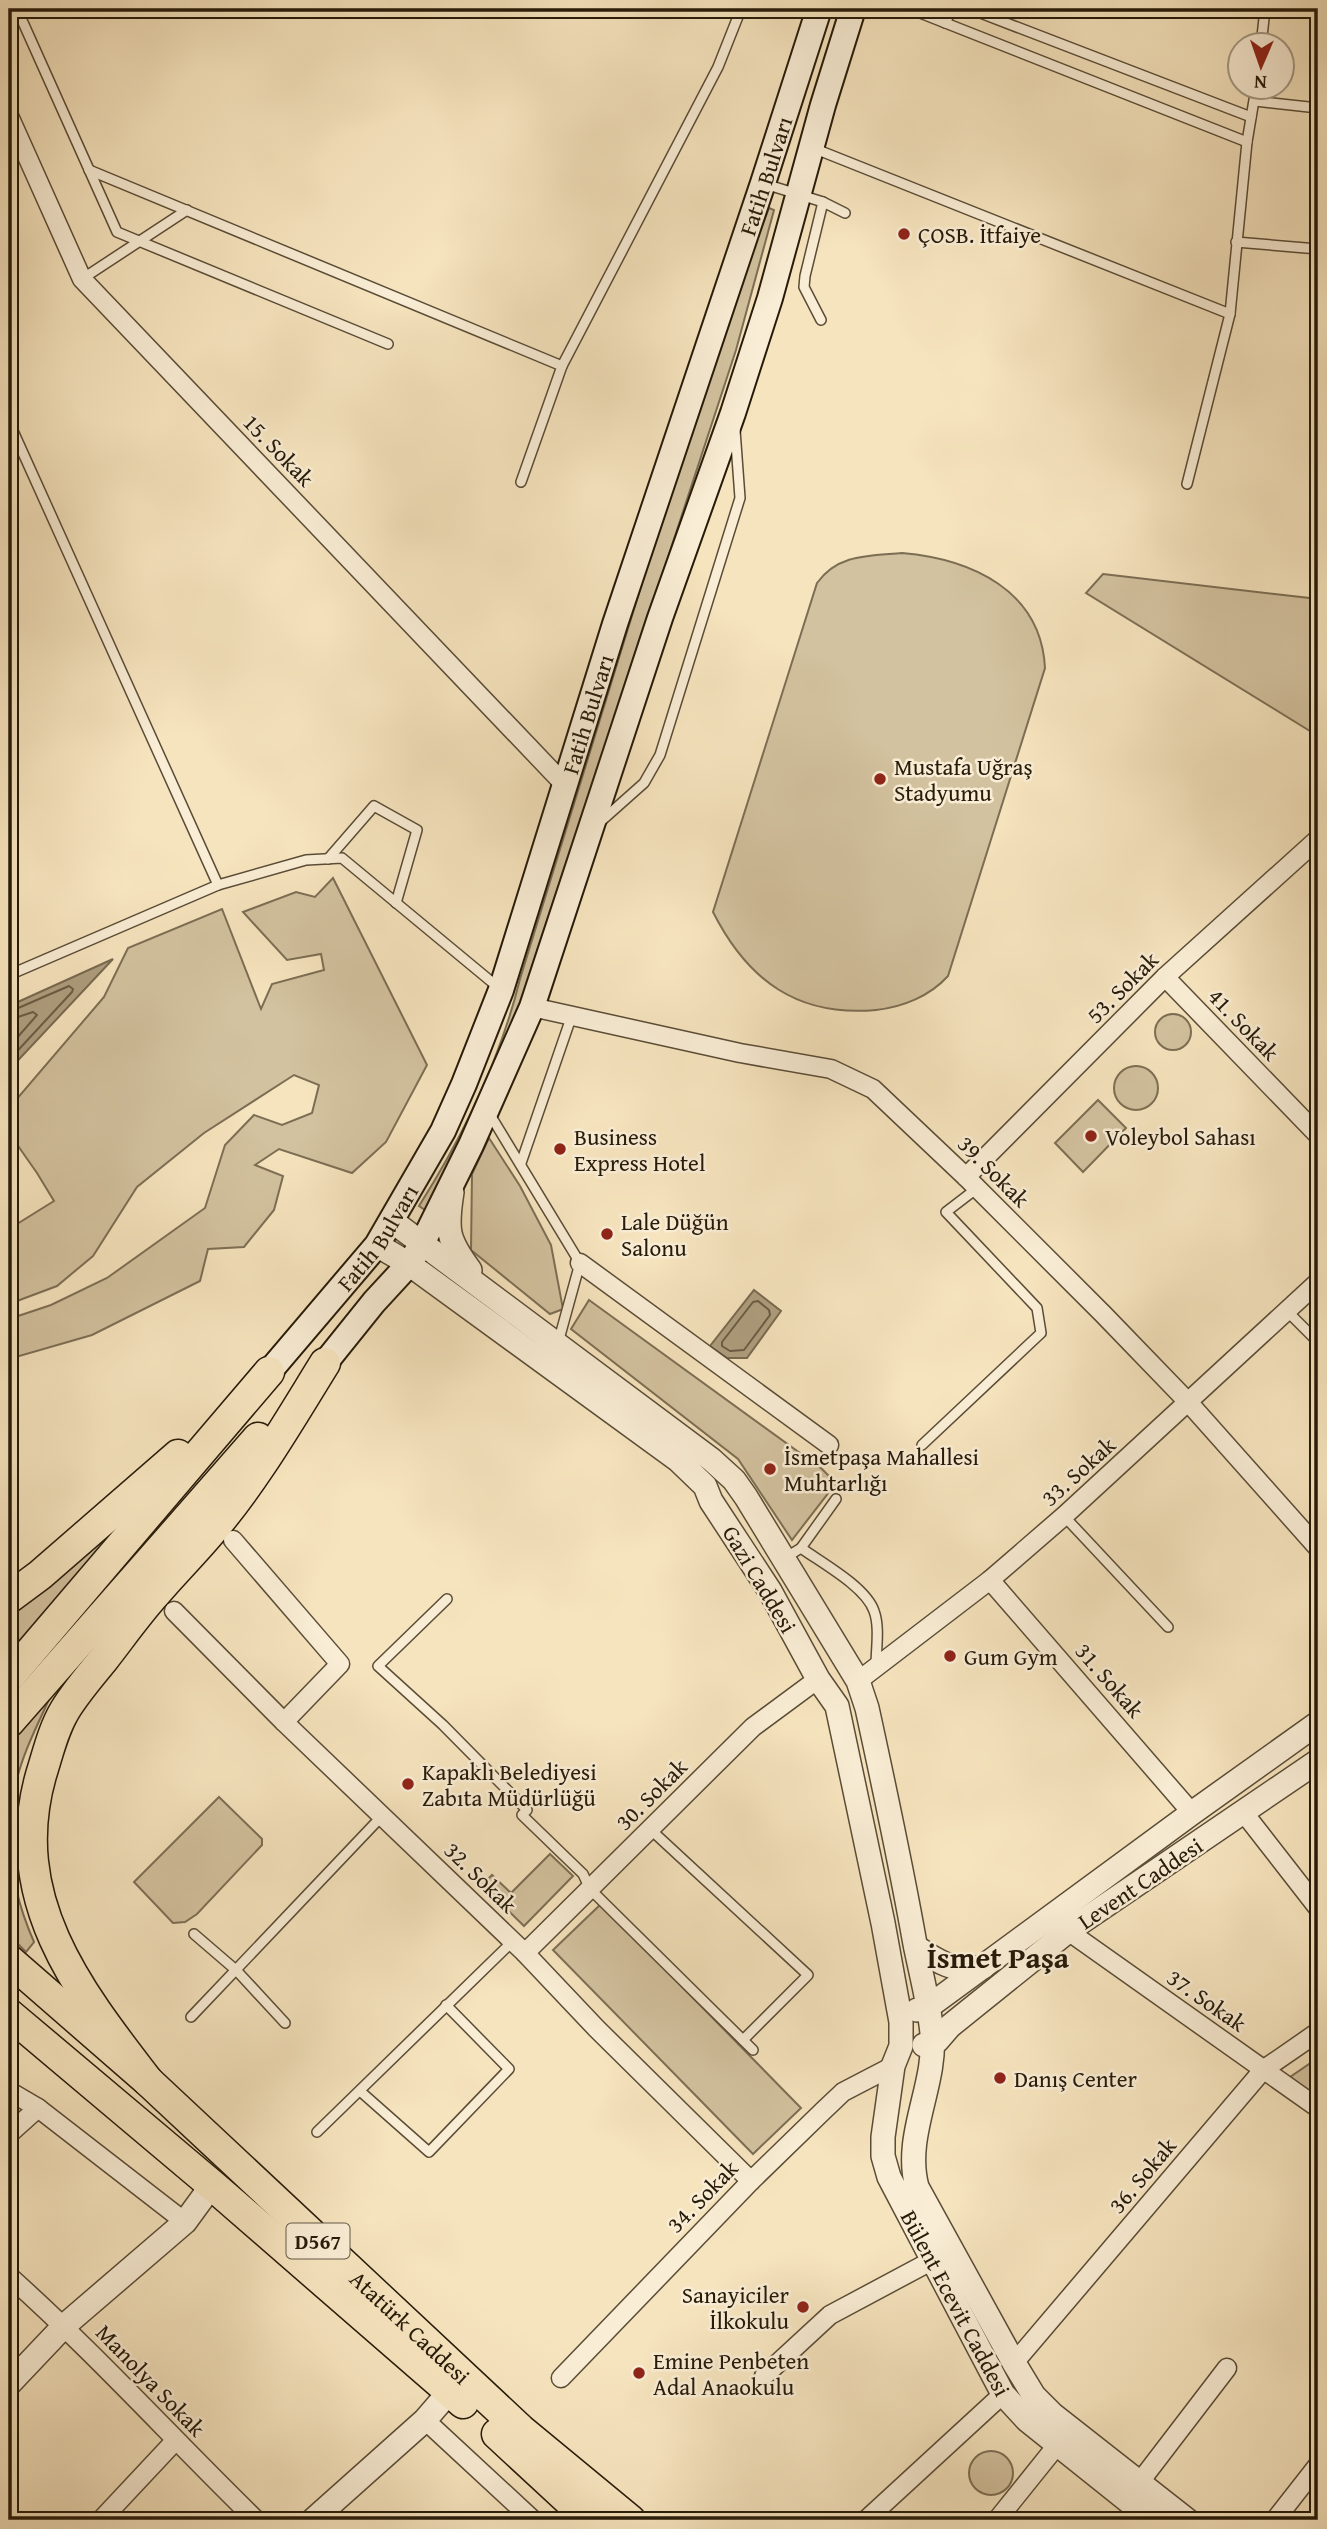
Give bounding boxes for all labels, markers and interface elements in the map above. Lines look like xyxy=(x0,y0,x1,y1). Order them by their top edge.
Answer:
north arrow xyxy=(1226,32,1296,102)
text: N xyxy=(1253,69,1267,97)
street label: Fatih Bulvarı xyxy=(730,112,800,240)
place label: ÇOSB. İtfaiye xyxy=(918,218,1041,251)
marker: ÇOSB. İtfaiye xyxy=(896,226,912,242)
street label: 15. Sokak xyxy=(236,406,322,494)
street label: Fatih Bulvarı xyxy=(553,650,621,778)
place label: Mustafa Uğraş Stadyumu xyxy=(894,750,1033,809)
marker: Mustafa Uğraş Stadyumu xyxy=(872,771,888,787)
street label: 53. Sokak xyxy=(1079,943,1166,1030)
street label: 41. Sokak xyxy=(1201,980,1287,1068)
place label: Business Express Hotel xyxy=(574,1120,705,1179)
place label: Voleybol Sahası xyxy=(1105,1120,1256,1153)
street label: 39. Sokak xyxy=(951,1128,1038,1215)
marker: Voleybol Sahası xyxy=(1083,1128,1099,1144)
marker: Business Express Hotel xyxy=(552,1141,568,1157)
street label: Fatih Bulvarı xyxy=(328,1178,425,1298)
place label: Lale Düğün Salonu xyxy=(621,1205,729,1264)
marker: Lale Düğün Salonu xyxy=(599,1226,615,1242)
street label: 33. Sokak xyxy=(1034,1428,1123,1513)
place label: İsmetpaşa Mahallesi Muhtarlığı xyxy=(784,1440,979,1499)
marker: İsmetpaşa Mahallesi Muhtarlığı xyxy=(762,1461,778,1477)
street label: Gazi Caddesi xyxy=(715,1519,805,1639)
street label: 31. Sokak xyxy=(1068,1635,1152,1725)
place label: Gum Gym xyxy=(964,1640,1058,1673)
marker: Gum Gym xyxy=(942,1648,958,1664)
street label: 30. Sokak xyxy=(608,1750,695,1837)
place label: Kapaklı Belediyesi Zabıta Müdürlüğü xyxy=(422,1755,597,1814)
marker: Kapaklı Belediyesi Zabıta Müdürlüğü xyxy=(400,1776,416,1792)
street label: Levent Caddesi xyxy=(1071,1829,1209,1937)
street label: 32. Sokak xyxy=(437,1834,525,1920)
district label: İsmet Paşa xyxy=(927,1935,1070,1979)
street label: 37. Sokak xyxy=(1161,1961,1254,2040)
place label: Danış Center xyxy=(1014,2062,1138,2095)
marker: Danış Center xyxy=(992,2070,1008,2086)
street label: 36. Sokak xyxy=(1100,2130,1184,2220)
street label: 34. Sokak xyxy=(659,2152,745,2240)
street label: Bülent Ecevit Caddesi xyxy=(893,2204,1019,2402)
road number: D567 xyxy=(286,2224,350,2258)
street label: Atatürk Caddesi xyxy=(343,2262,478,2391)
place label: Sanayiciler İlkokulu xyxy=(682,2278,790,2337)
marker: Sanayiciler İlkokulu xyxy=(795,2299,811,2315)
street label: Manolya Sokak xyxy=(89,2316,213,2444)
place label: Emine Penbeten Adal Anaokulu xyxy=(653,2344,809,2403)
marker: Emine Penbeten Adal Anaokulu xyxy=(631,2365,647,2381)

